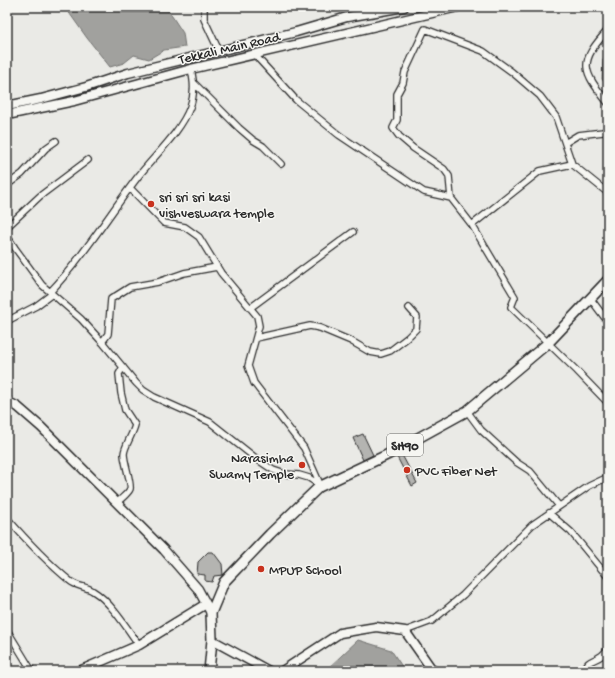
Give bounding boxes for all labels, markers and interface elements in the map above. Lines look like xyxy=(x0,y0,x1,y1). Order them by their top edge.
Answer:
street label: Tekkali Main Road xyxy=(176,29,284,70)
place label: sri sri sri kasi vishveswara temple xyxy=(159,190,275,223)
marker: sri sri sri kasi vishveswara temple xyxy=(146,199,156,209)
road number: SH90 xyxy=(387,434,423,456)
place label: Narasimha Swamy Temple xyxy=(209,451,295,484)
marker: Narasimha Swamy Temple xyxy=(297,460,307,470)
place label: PVC Fiber Net xyxy=(414,464,498,481)
marker: PVC Fiber Net xyxy=(402,465,412,475)
place label: MPUP School xyxy=(269,563,342,580)
marker: MPUP School xyxy=(256,564,266,574)

